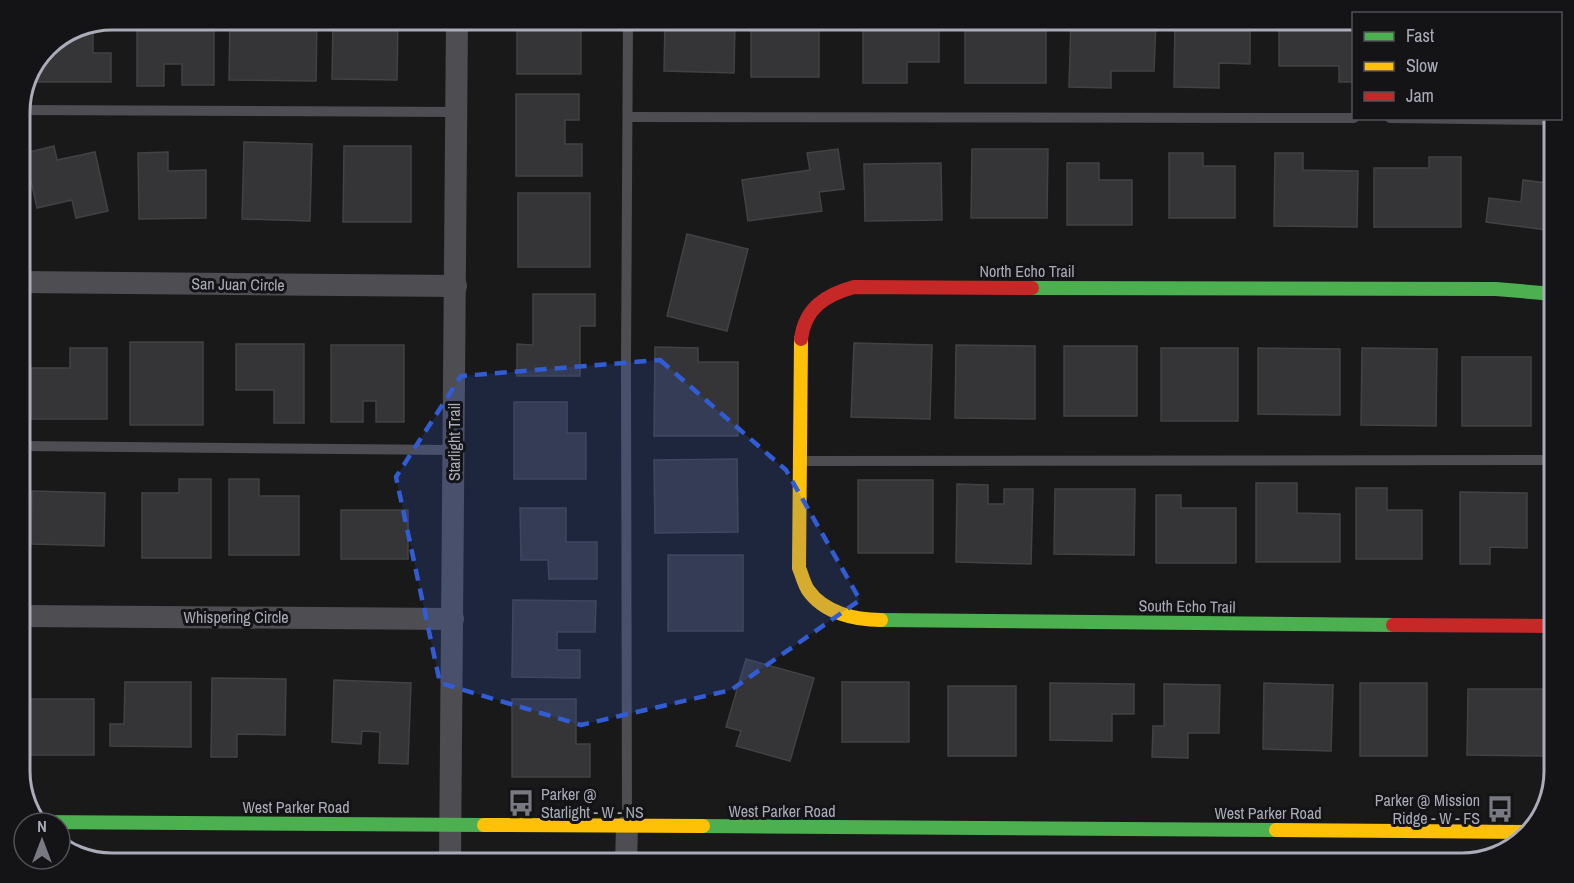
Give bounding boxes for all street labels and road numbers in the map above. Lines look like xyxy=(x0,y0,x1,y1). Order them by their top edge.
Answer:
street label: North Echo Trail xyxy=(980,260,1074,282)
street label: San Juan Circle xyxy=(191,272,285,296)
street label: Starlight Trail xyxy=(443,403,465,481)
street label: South Echo Trail xyxy=(1138,594,1236,618)
street label: Whispering Circle xyxy=(184,606,289,628)
street label: West Parker Road xyxy=(243,796,349,818)
street label: West Parker Road xyxy=(729,800,835,822)
street label: West Parker Road xyxy=(1215,802,1321,824)

